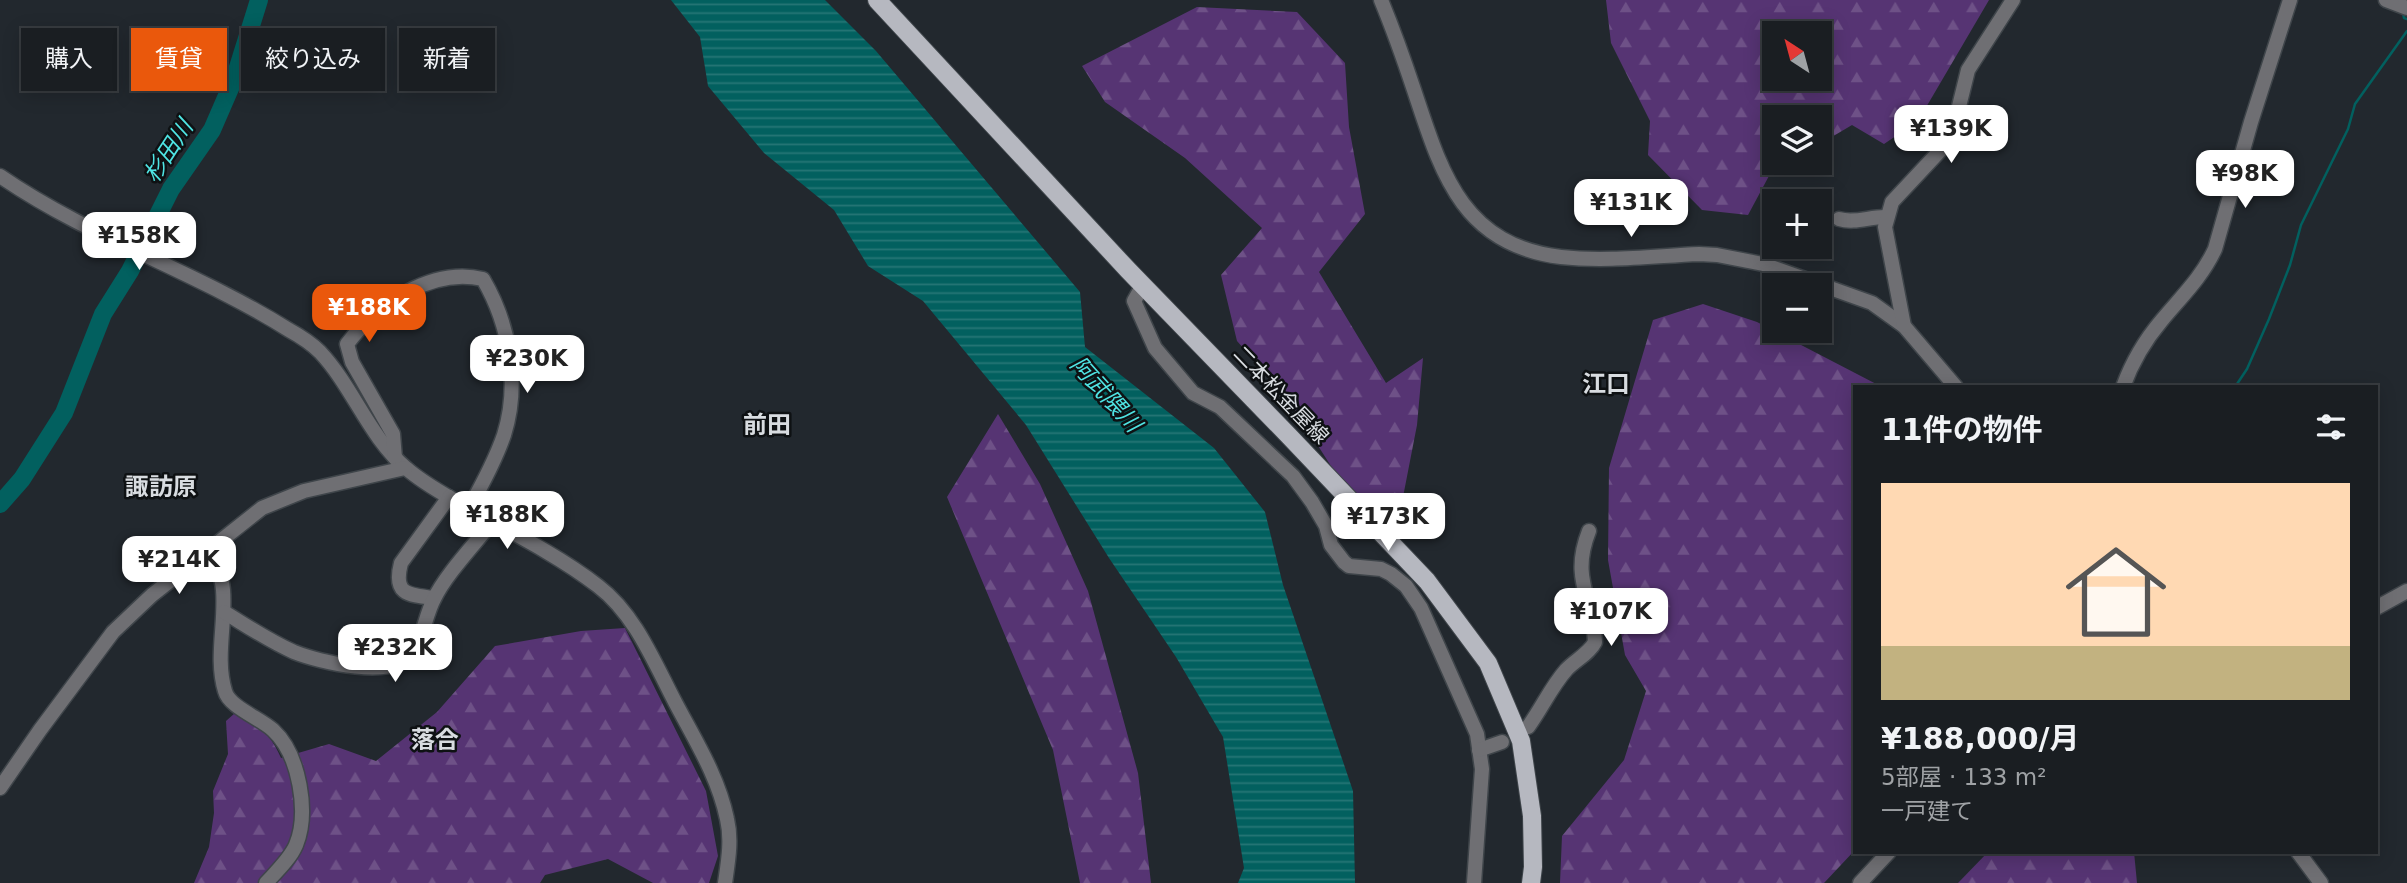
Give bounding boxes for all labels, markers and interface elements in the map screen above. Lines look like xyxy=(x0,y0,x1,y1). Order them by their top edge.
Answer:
north arrow xyxy=(1762,21,1832,91)
map controls xyxy=(1762,21,1832,343)
chip: 購入 xyxy=(21,28,117,91)
chip: 賃貸 xyxy=(131,28,227,91)
chip: 絞り込み xyxy=(241,28,385,91)
chip: 新着 xyxy=(399,28,495,91)
button: layers xyxy=(1762,105,1832,175)
pin: ¥139K xyxy=(1902,106,2000,165)
water label: 杉田川 xyxy=(138,112,199,187)
text: ¥139K xyxy=(1910,115,1992,141)
pin: ¥98K xyxy=(2204,150,2286,210)
text: ¥98K xyxy=(2212,160,2278,186)
pin: ¥131K xyxy=(1582,180,1680,239)
text: ¥131K xyxy=(1590,189,1672,215)
button: + xyxy=(1762,189,1832,259)
pin: ¥158K xyxy=(90,212,188,272)
text: ¥158K xyxy=(98,222,180,248)
button: − xyxy=(1762,273,1832,343)
pin: ¥188K xyxy=(320,284,418,344)
text: ¥188K xyxy=(328,294,410,320)
pin: ¥230K xyxy=(478,336,576,395)
street label: 二本松金屋線 xyxy=(1229,341,1333,449)
text: ¥230K xyxy=(486,345,568,371)
water label: 阿武隈川 xyxy=(1066,351,1148,439)
district label: 江口 xyxy=(1582,370,1630,398)
icon: filters xyxy=(2312,408,2350,446)
district label: 前田 xyxy=(743,411,791,439)
text: 11件の物件 xyxy=(1881,412,2043,447)
district label: 諏訪原 xyxy=(125,473,197,501)
pin: ¥188K xyxy=(458,491,556,551)
pin: ¥173K xyxy=(1339,494,1437,553)
text: ¥188K xyxy=(466,501,548,527)
text: ¥173K xyxy=(1347,503,1429,529)
icon: home xyxy=(2053,529,2179,655)
pin: ¥214K xyxy=(130,536,228,596)
text: ¥214K xyxy=(138,546,220,572)
pin: ¥107K xyxy=(1562,588,1660,648)
text: ¥107K xyxy=(1570,598,1652,624)
pin: ¥232K xyxy=(346,624,444,684)
text: ¥232K xyxy=(354,634,436,660)
text: ¥188,000/月 xyxy=(1881,721,2079,756)
district label: 落合 xyxy=(411,726,459,754)
text: 5部屋 · 133 m² xyxy=(1881,764,2046,790)
text: 一戸建て xyxy=(1881,798,1973,824)

